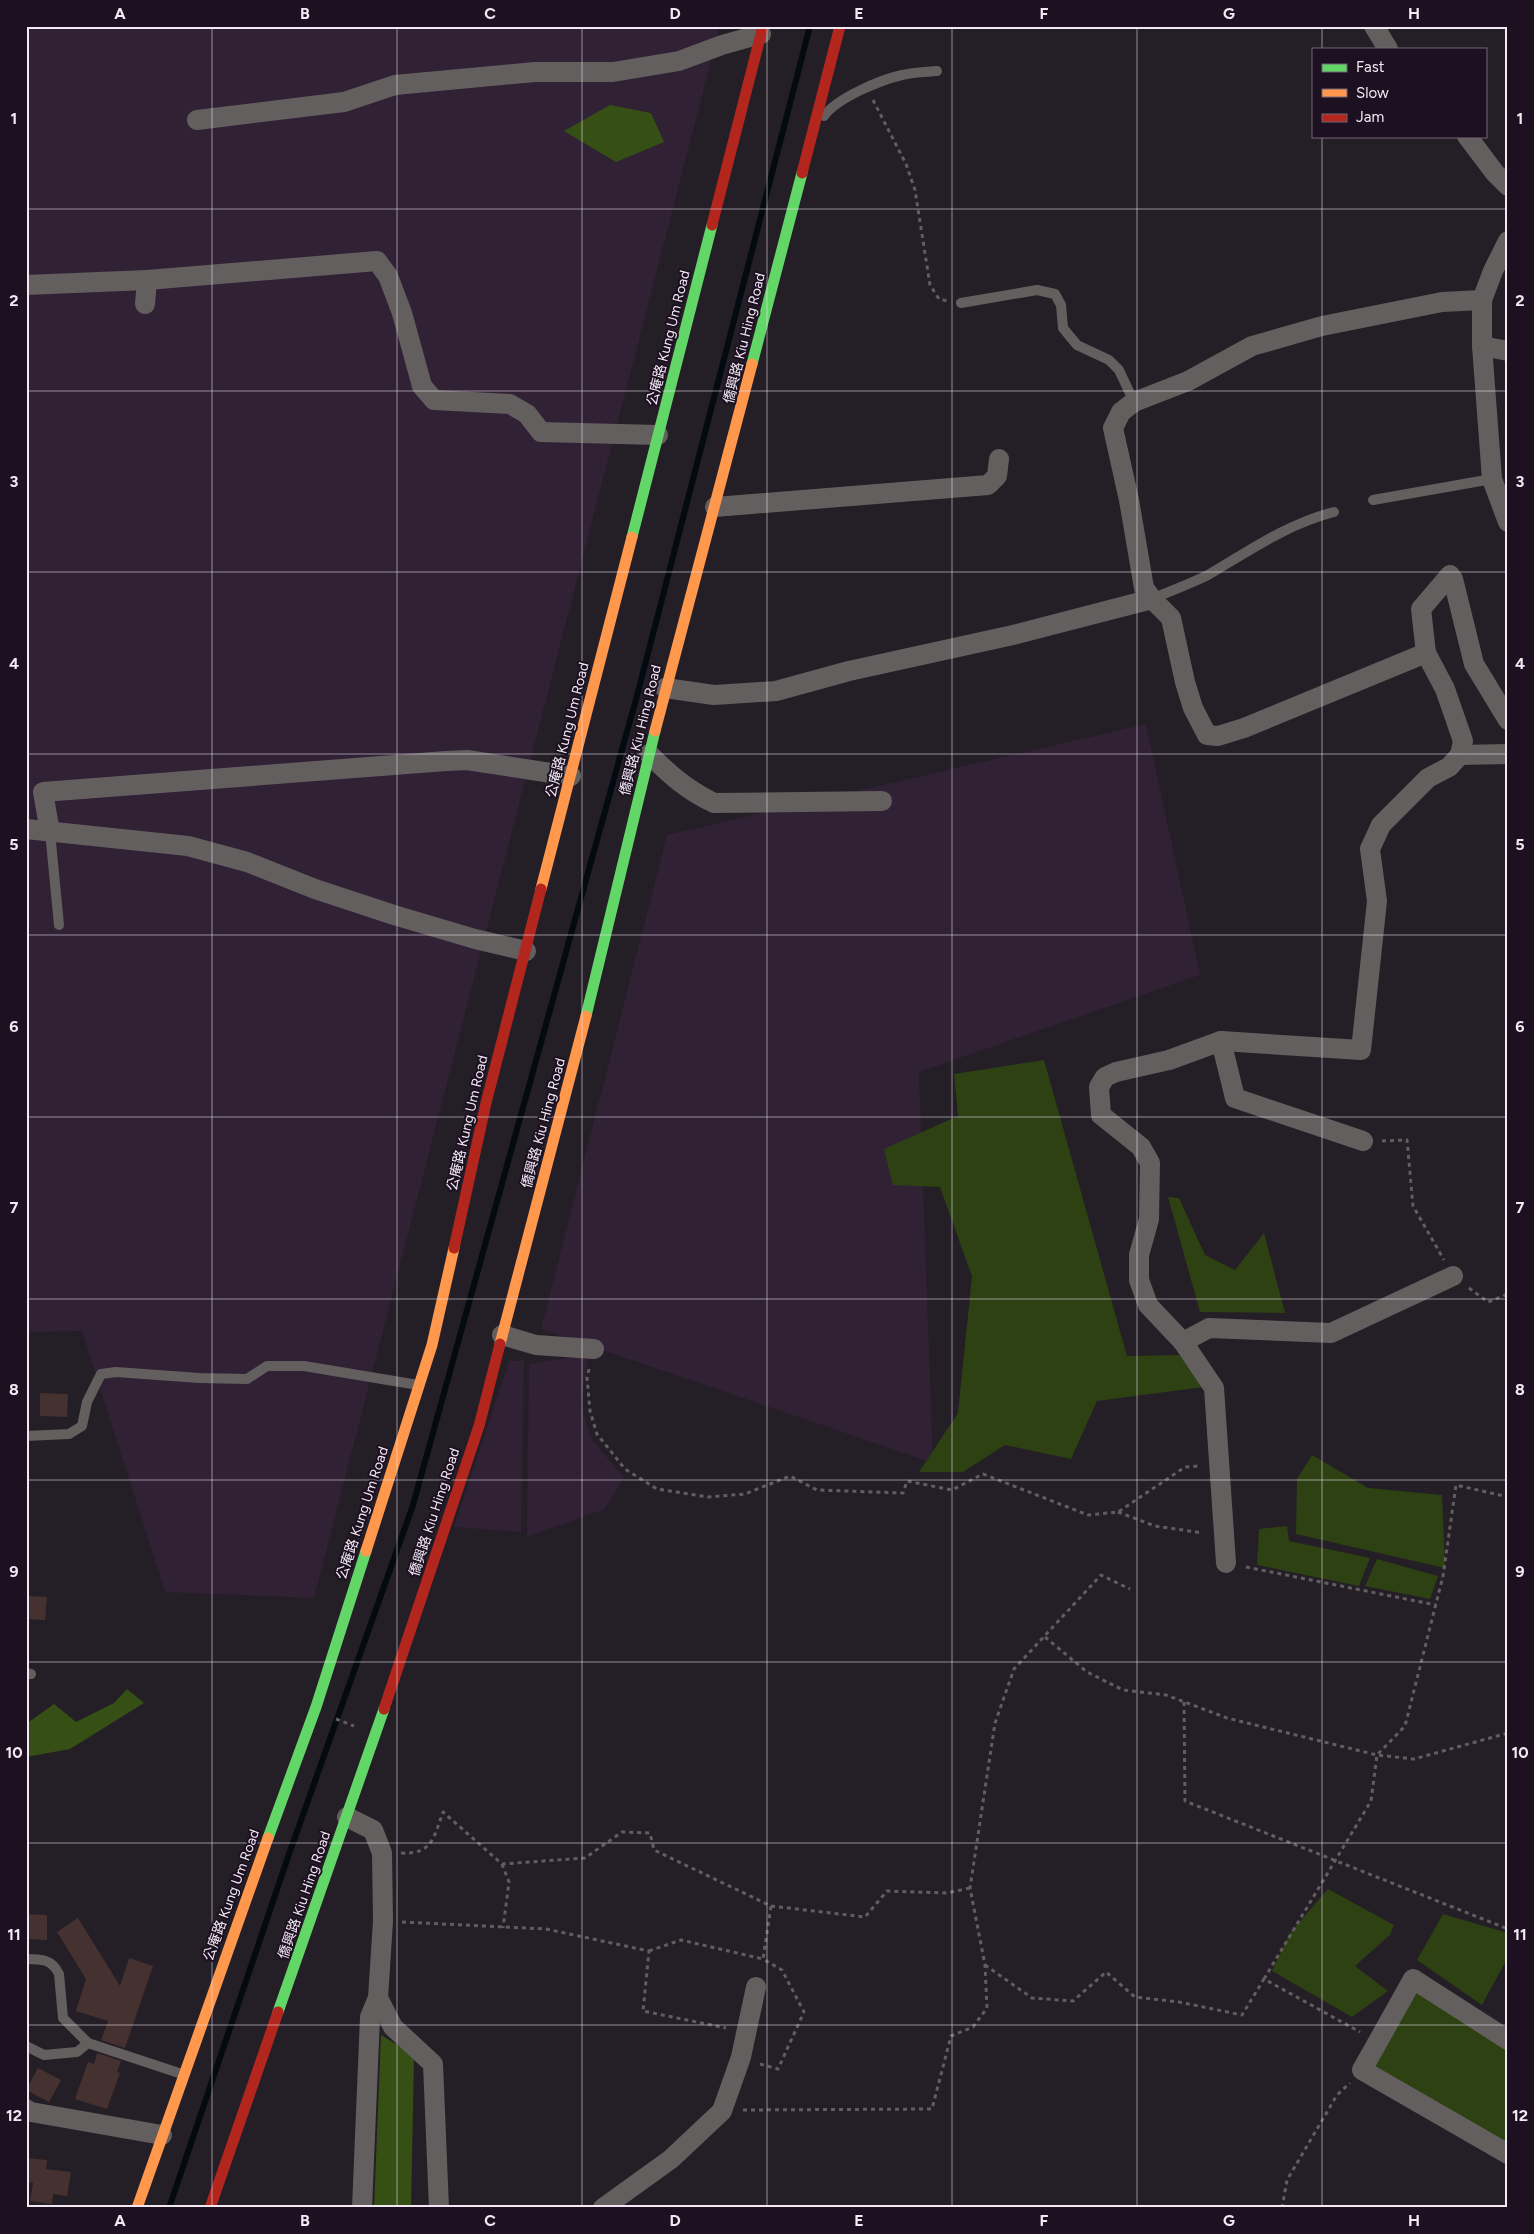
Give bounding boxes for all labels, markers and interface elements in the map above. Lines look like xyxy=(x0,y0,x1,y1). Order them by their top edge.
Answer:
text: A xyxy=(114,4,126,23)
text: B xyxy=(300,4,310,23)
text: C xyxy=(484,4,496,23)
text: D xyxy=(669,4,681,23)
text: E xyxy=(854,4,864,23)
text: F xyxy=(1040,4,1049,23)
text: G xyxy=(1223,4,1235,23)
text: H xyxy=(1408,4,1420,23)
legend xyxy=(1312,48,1486,138)
text: Fast xyxy=(1356,58,1385,76)
text: Slow xyxy=(1356,84,1389,102)
text: Jam xyxy=(1356,108,1384,126)
text: 1 xyxy=(11,109,17,128)
text: 1 xyxy=(1517,109,1523,128)
street label: 公庵路 Kung Um Road xyxy=(643,269,694,408)
street label: 僑興路 Kiu Hing Road xyxy=(720,271,769,405)
text: 2 xyxy=(9,291,19,310)
text: 2 xyxy=(1515,291,1525,310)
text: 3 xyxy=(10,472,19,491)
text: 3 xyxy=(1516,472,1525,491)
text: 4 xyxy=(9,654,19,673)
text: 4 xyxy=(1515,654,1525,673)
street label: 公庵路 Kung Um Road xyxy=(542,661,593,800)
street label: 僑興路 Kiu Hing Road xyxy=(616,663,665,797)
text: 5 xyxy=(9,835,19,854)
text: 5 xyxy=(1515,835,1525,854)
text: 6 xyxy=(9,1017,19,1036)
text: 6 xyxy=(1515,1017,1525,1036)
street label: 公庵路 Kung Um Road xyxy=(444,1054,491,1193)
street label: 僑興路 Kiu Hing Road xyxy=(518,1056,569,1190)
text: 7 xyxy=(10,1198,19,1217)
text: 7 xyxy=(1516,1198,1525,1217)
text: 8 xyxy=(9,1380,19,1399)
text: 8 xyxy=(1515,1380,1525,1399)
street label: 公庵路 Kung Um Road xyxy=(333,1445,392,1582)
street label: 僑興路 Kiu Hing Road xyxy=(406,1446,463,1579)
text: 9 xyxy=(9,1562,19,1581)
text: 9 xyxy=(1515,1562,1525,1581)
text: 10 xyxy=(5,1743,23,1762)
text: 10 xyxy=(1511,1743,1529,1762)
street label: 公庵路 Kung Um Road xyxy=(200,1827,263,1963)
street label: 僑興路 Kiu Hing Road xyxy=(275,1829,334,1961)
text: 11 xyxy=(7,1925,21,1944)
text: 11 xyxy=(1513,1925,1527,1944)
text: 12 xyxy=(6,2106,22,2125)
text: 12 xyxy=(1512,2106,1528,2125)
text: A xyxy=(114,2211,126,2230)
text: B xyxy=(300,2211,310,2230)
text: C xyxy=(484,2211,496,2230)
text: D xyxy=(669,2211,681,2230)
text: E xyxy=(854,2211,864,2230)
text: F xyxy=(1040,2211,1049,2230)
text: G xyxy=(1223,2211,1235,2230)
text: H xyxy=(1408,2211,1420,2230)

